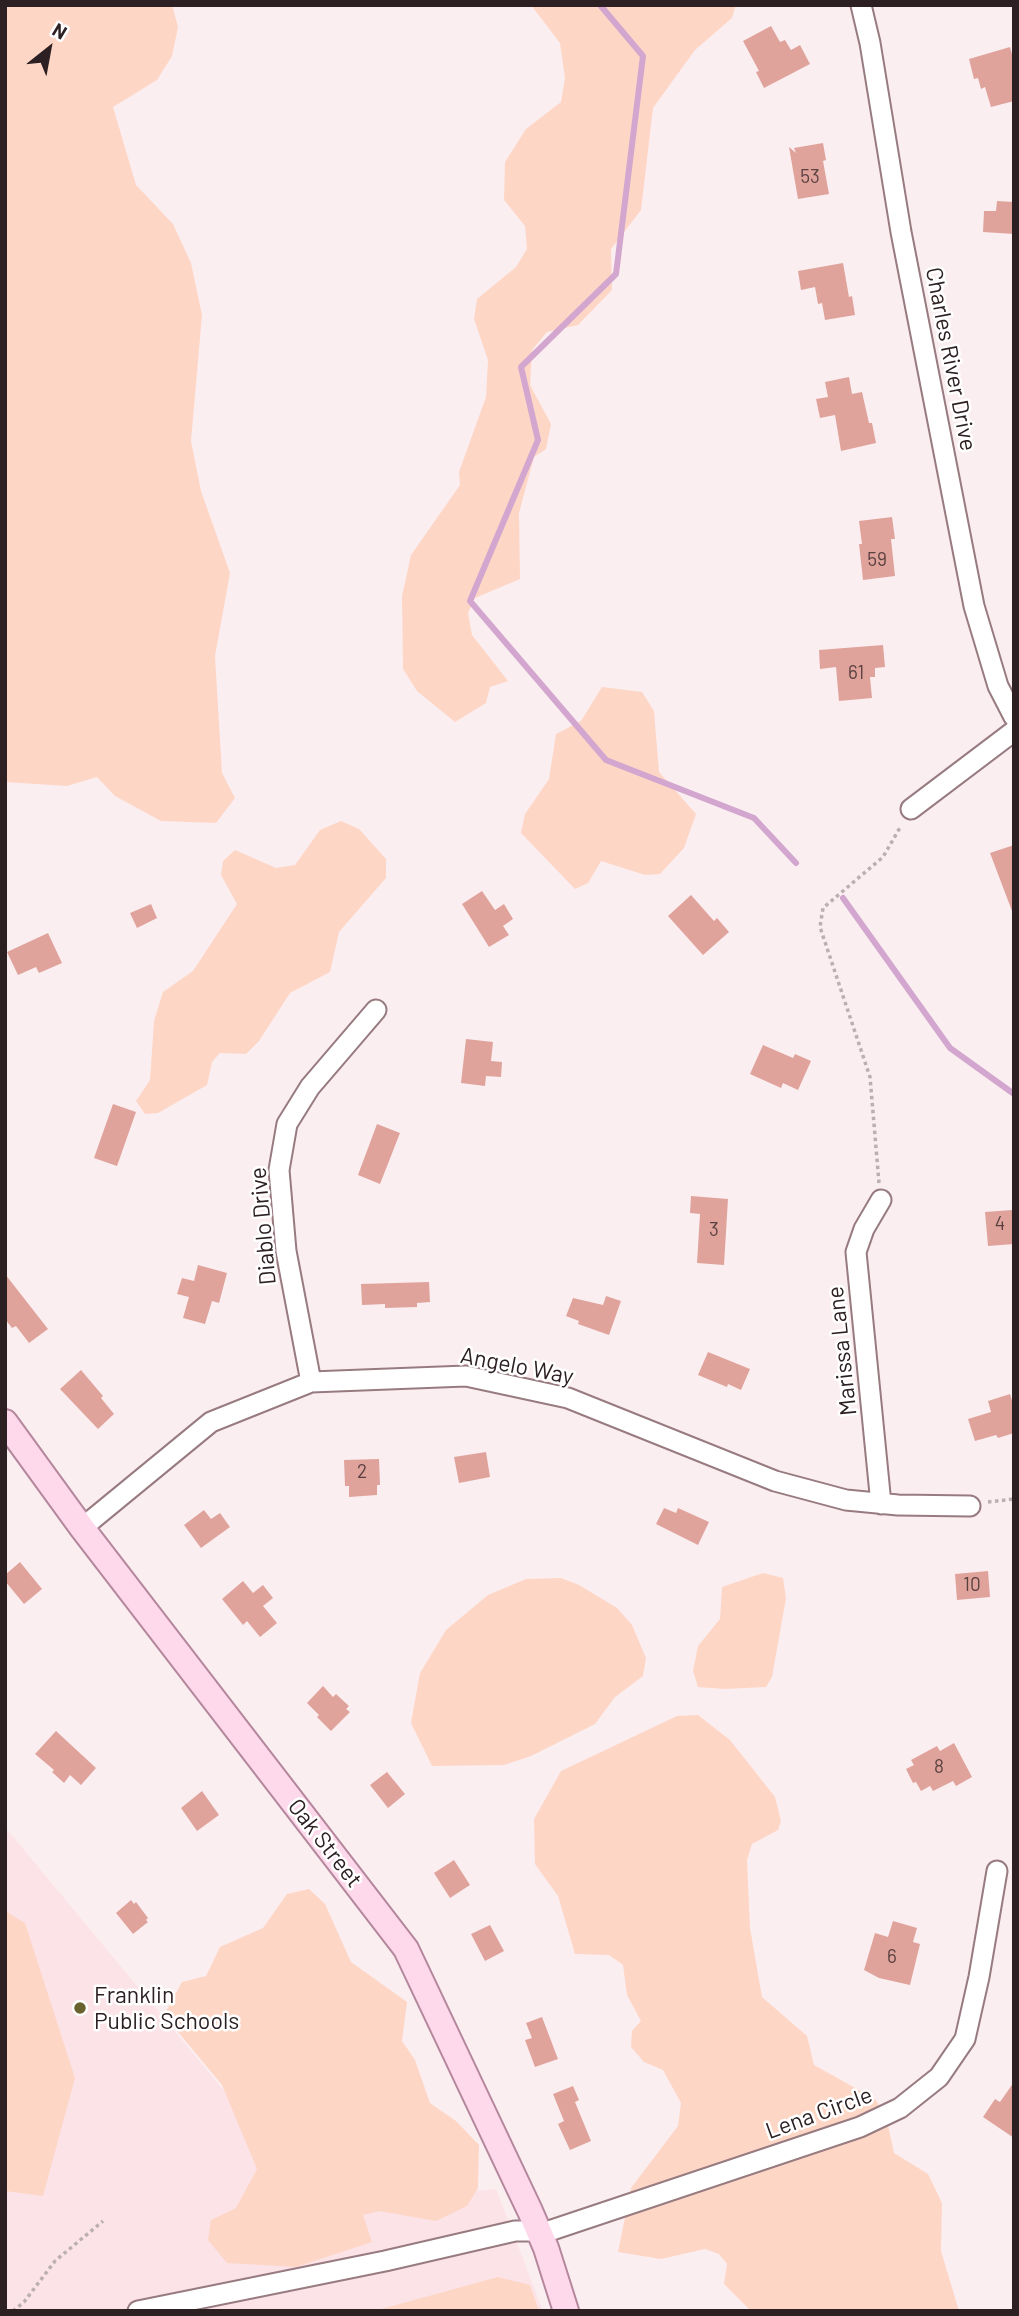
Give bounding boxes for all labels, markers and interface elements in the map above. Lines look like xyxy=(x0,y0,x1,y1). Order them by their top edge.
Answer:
north arrow xyxy=(14,14,84,84)
text: N xyxy=(49,17,71,44)
house number: 53 xyxy=(800,166,820,188)
street label: Charles River Drive xyxy=(920,265,982,453)
house number: 59 xyxy=(867,549,887,571)
house number: 61 xyxy=(848,662,864,684)
street label: Diablo Drive xyxy=(244,1166,282,1286)
house number: 4 xyxy=(995,1213,1005,1235)
house number: 3 xyxy=(709,1219,719,1241)
street label: Marissa Lane xyxy=(821,1285,863,1417)
street label: Angelo Way xyxy=(458,1342,576,1390)
house number: 2 xyxy=(357,1461,367,1483)
house number: 10 xyxy=(963,1574,981,1596)
house number: 8 xyxy=(934,1756,944,1778)
street label: Oak Street xyxy=(282,1793,368,1893)
house number: 6 xyxy=(887,1946,897,1968)
place label: Franklin Public Schools xyxy=(94,1981,239,2035)
marker: Franklin Public Schools xyxy=(72,2000,88,2016)
street label: Lena Circle xyxy=(762,2081,876,2145)

